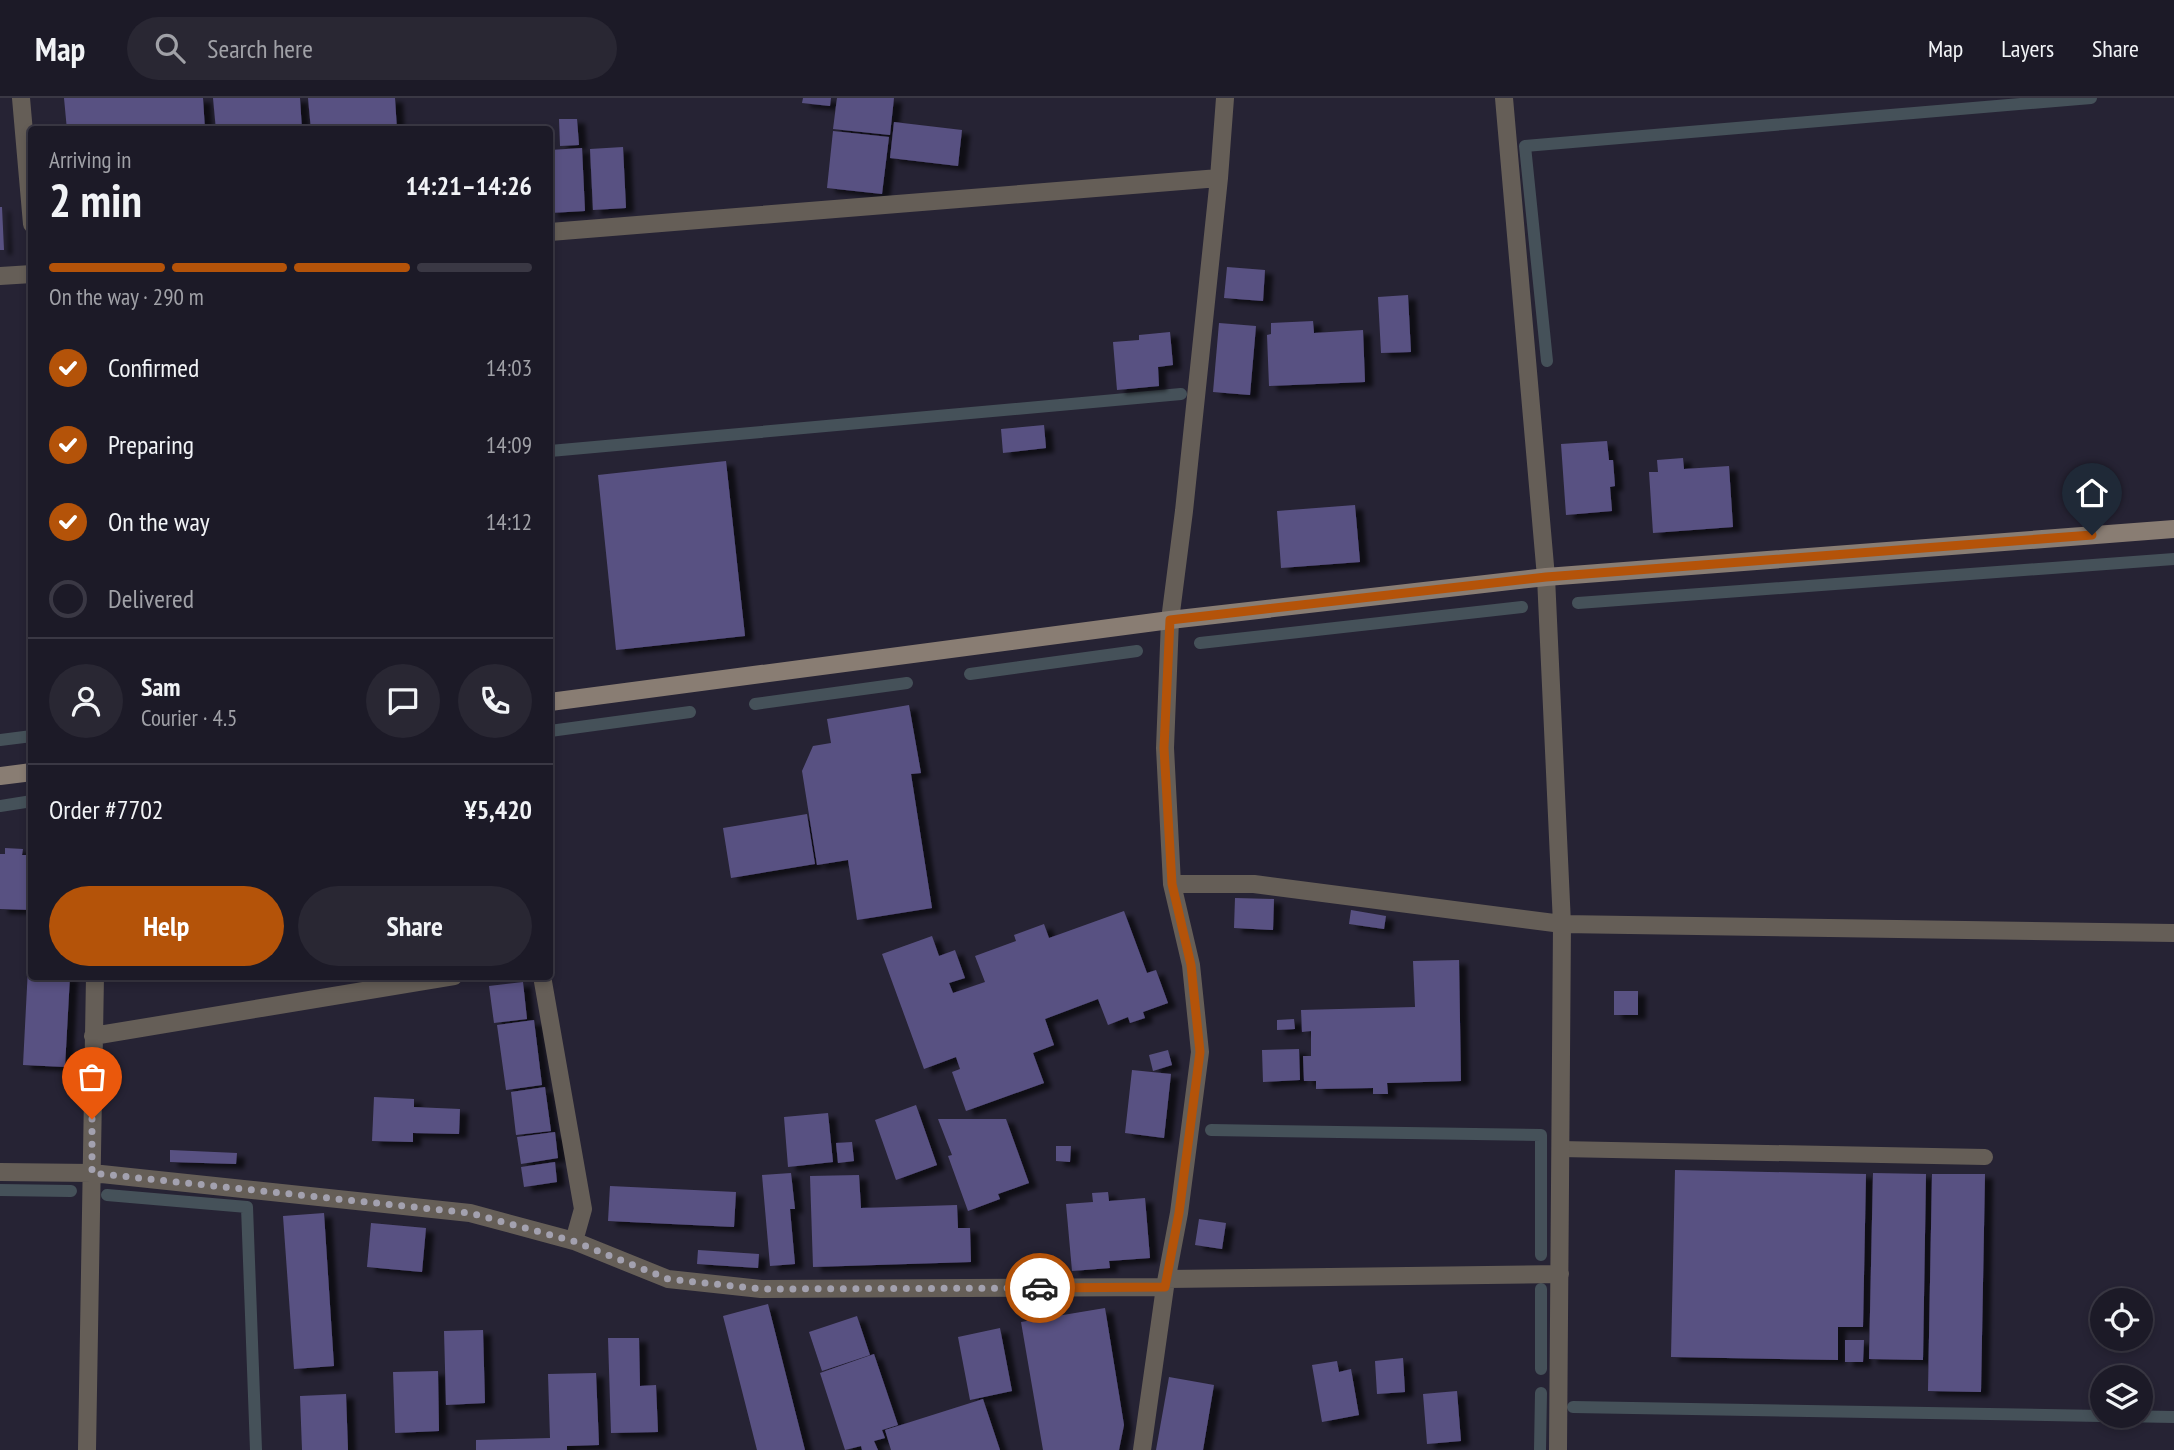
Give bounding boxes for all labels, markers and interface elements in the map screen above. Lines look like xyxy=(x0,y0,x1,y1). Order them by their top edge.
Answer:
search box xyxy=(127,17,617,80)
text: Map xyxy=(35,27,85,70)
icon: search xyxy=(151,29,189,67)
text: Search here xyxy=(207,32,313,65)
text: Map xyxy=(1928,33,1963,64)
text: Layers xyxy=(2001,33,2054,64)
text: Share xyxy=(2092,33,2139,64)
text: Arriving in xyxy=(49,145,131,174)
text: 14:21–14:26 xyxy=(405,169,532,202)
text: 2 min xyxy=(49,170,142,230)
text: On the way · 290 m xyxy=(49,282,204,311)
icon: check xyxy=(49,349,87,387)
text: Confirmed xyxy=(108,351,199,384)
text: 14:03 xyxy=(486,353,532,382)
icon: check xyxy=(49,426,87,464)
text: Preparing xyxy=(108,428,194,461)
text: 14:09 xyxy=(486,430,532,459)
pin xyxy=(2062,463,2122,535)
icon: home xyxy=(2073,474,2111,512)
icon: check xyxy=(49,503,87,541)
text: On the way xyxy=(108,505,210,538)
text: 14:12 xyxy=(486,507,532,536)
text: Delivered xyxy=(108,582,194,615)
button: person xyxy=(49,664,123,738)
button: chat xyxy=(366,664,440,738)
button: phone xyxy=(458,664,532,738)
text: Sam xyxy=(141,670,180,703)
text: Courier · 4.5 xyxy=(141,703,237,732)
text: Order #7702 xyxy=(49,793,164,826)
text: ¥5,420 xyxy=(464,793,532,826)
button: Help xyxy=(49,886,284,966)
button: Share xyxy=(298,886,532,966)
pin xyxy=(62,1047,122,1119)
icon: bag xyxy=(73,1058,111,1096)
courier xyxy=(1005,1253,1075,1323)
icon: car xyxy=(1021,1269,1059,1307)
map controls xyxy=(2090,1288,2153,1428)
button: locate xyxy=(2090,1288,2153,1351)
button: layers xyxy=(2090,1365,2153,1428)

